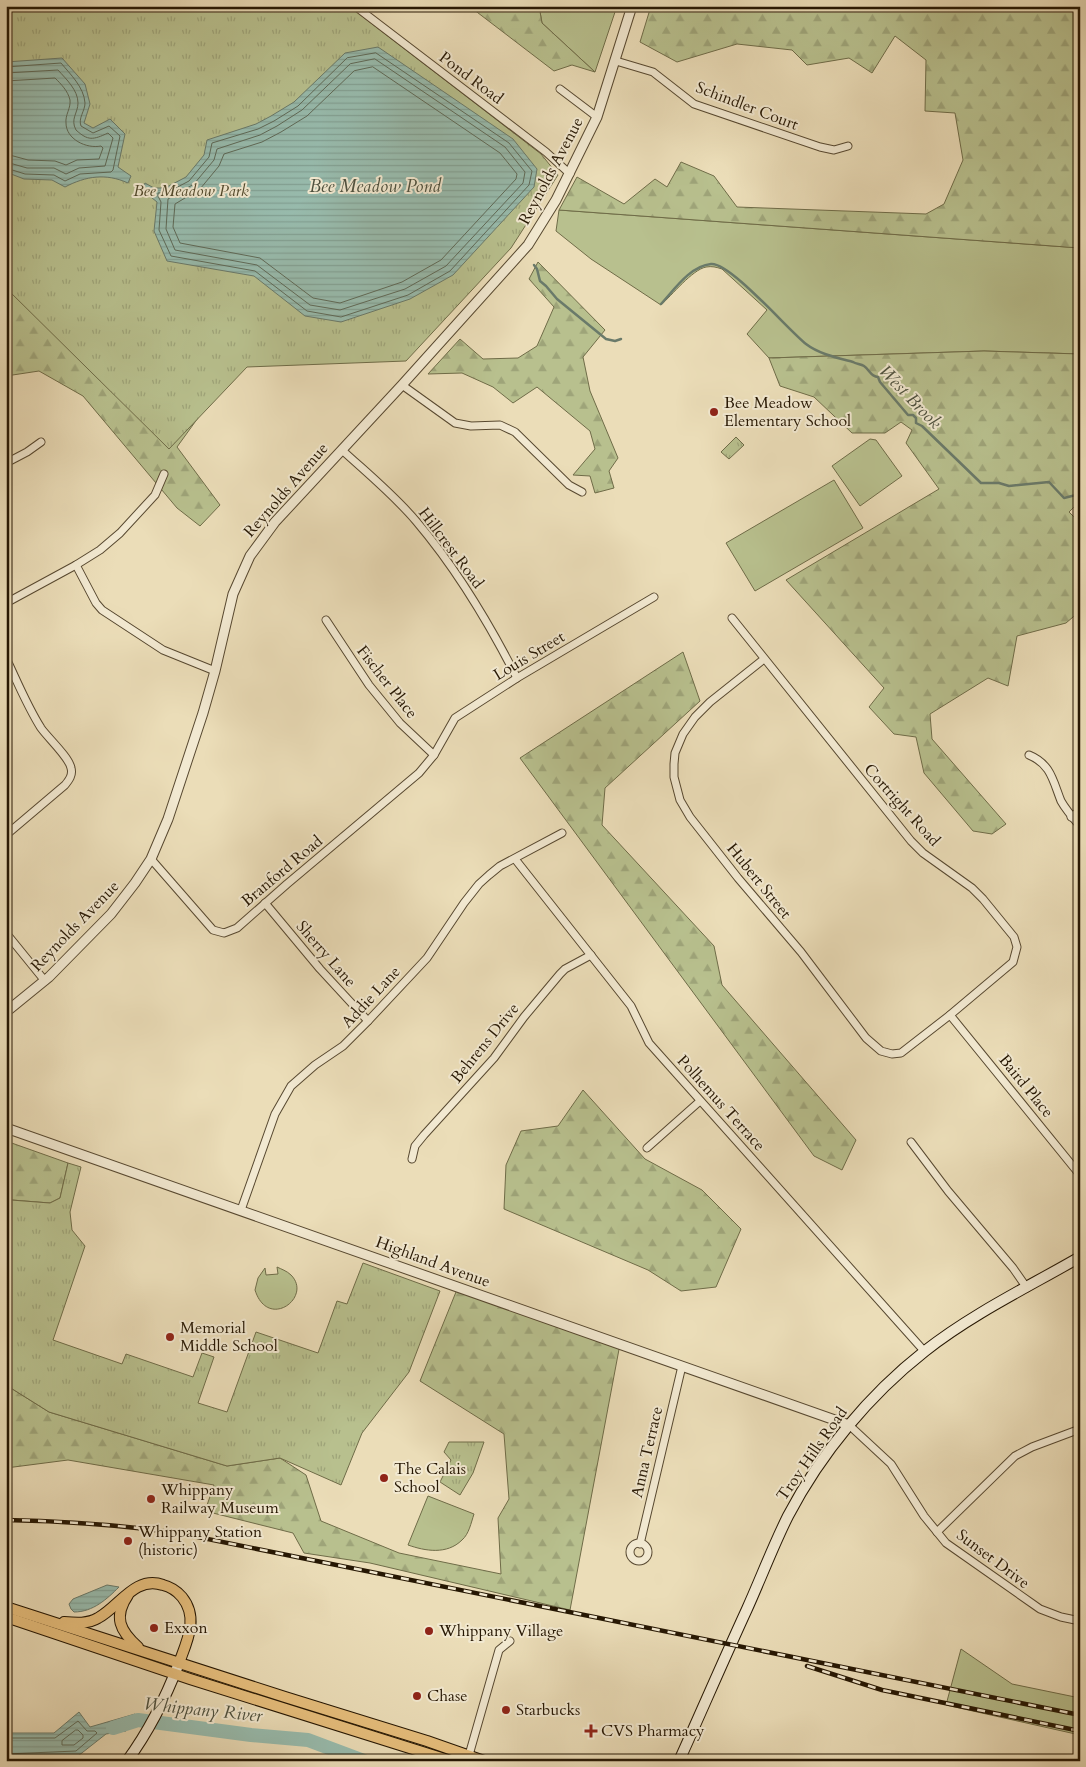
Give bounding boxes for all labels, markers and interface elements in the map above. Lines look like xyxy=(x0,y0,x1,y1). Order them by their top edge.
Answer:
street label: Pond Road xyxy=(434,47,508,110)
street label: Schindler Court xyxy=(693,76,801,136)
street label: Reynolds Avenue xyxy=(513,113,589,229)
water label: Bee Meadow Pond xyxy=(309,174,442,199)
park label: Bee Meadow Park xyxy=(133,180,249,202)
water label: West Brook xyxy=(873,359,947,435)
place label: Bee Meadow Elementary School xyxy=(724,392,851,432)
marker: Bee Meadow Elementary School xyxy=(708,406,720,418)
street label: Reynolds Avenue xyxy=(239,438,333,542)
street label: Hillcrest Road xyxy=(413,503,489,593)
street label: Louis Street xyxy=(489,626,569,686)
street label: Fischer Place xyxy=(351,641,423,723)
street label: Cortright Road xyxy=(859,759,945,852)
street label: Branford Road xyxy=(237,830,328,912)
street label: Hubert Street xyxy=(722,838,796,924)
street label: Reynolds Avenue xyxy=(26,876,124,976)
street label: Sherry Lane xyxy=(291,916,361,992)
street label: Addie Lane xyxy=(337,961,405,1033)
street label: Behrens Drive xyxy=(446,998,524,1088)
street label: Polhemus Terrace xyxy=(672,1050,770,1156)
street label: Baird Place xyxy=(994,1050,1058,1122)
street label: Highland Avenue xyxy=(373,1231,493,1293)
place label: Memorial Middle School xyxy=(180,1317,278,1357)
marker: Memorial Middle School xyxy=(164,1331,176,1343)
street label: Troy Hills Road xyxy=(772,1402,853,1505)
street label: Anna Terrace xyxy=(626,1404,668,1500)
place label: The Calais School xyxy=(394,1458,466,1498)
marker: The Calais School xyxy=(378,1472,390,1484)
place label: Whippany Railway Museum xyxy=(160,1479,279,1519)
marker: Whippany Railway Museum xyxy=(145,1493,157,1505)
place label: Whippany Station (historic) xyxy=(137,1521,262,1561)
street label: Sunset Drive xyxy=(952,1524,1034,1594)
marker: Whippany Station (historic) xyxy=(122,1535,134,1547)
place label: Exxon xyxy=(164,1617,208,1639)
place label: Whippany Village xyxy=(438,1620,563,1642)
marker: Exxon xyxy=(148,1622,160,1634)
marker: Whippany Village xyxy=(423,1625,435,1637)
place label: Chase xyxy=(427,1685,468,1707)
marker: Chase xyxy=(411,1690,423,1702)
water label: Whippany River xyxy=(143,1691,265,1729)
place label: Starbucks xyxy=(516,1699,580,1721)
marker: Starbucks xyxy=(500,1704,512,1716)
place label: CVS Pharmacy xyxy=(601,1720,705,1742)
marker: CVS Pharmacy xyxy=(585,1725,597,1737)

